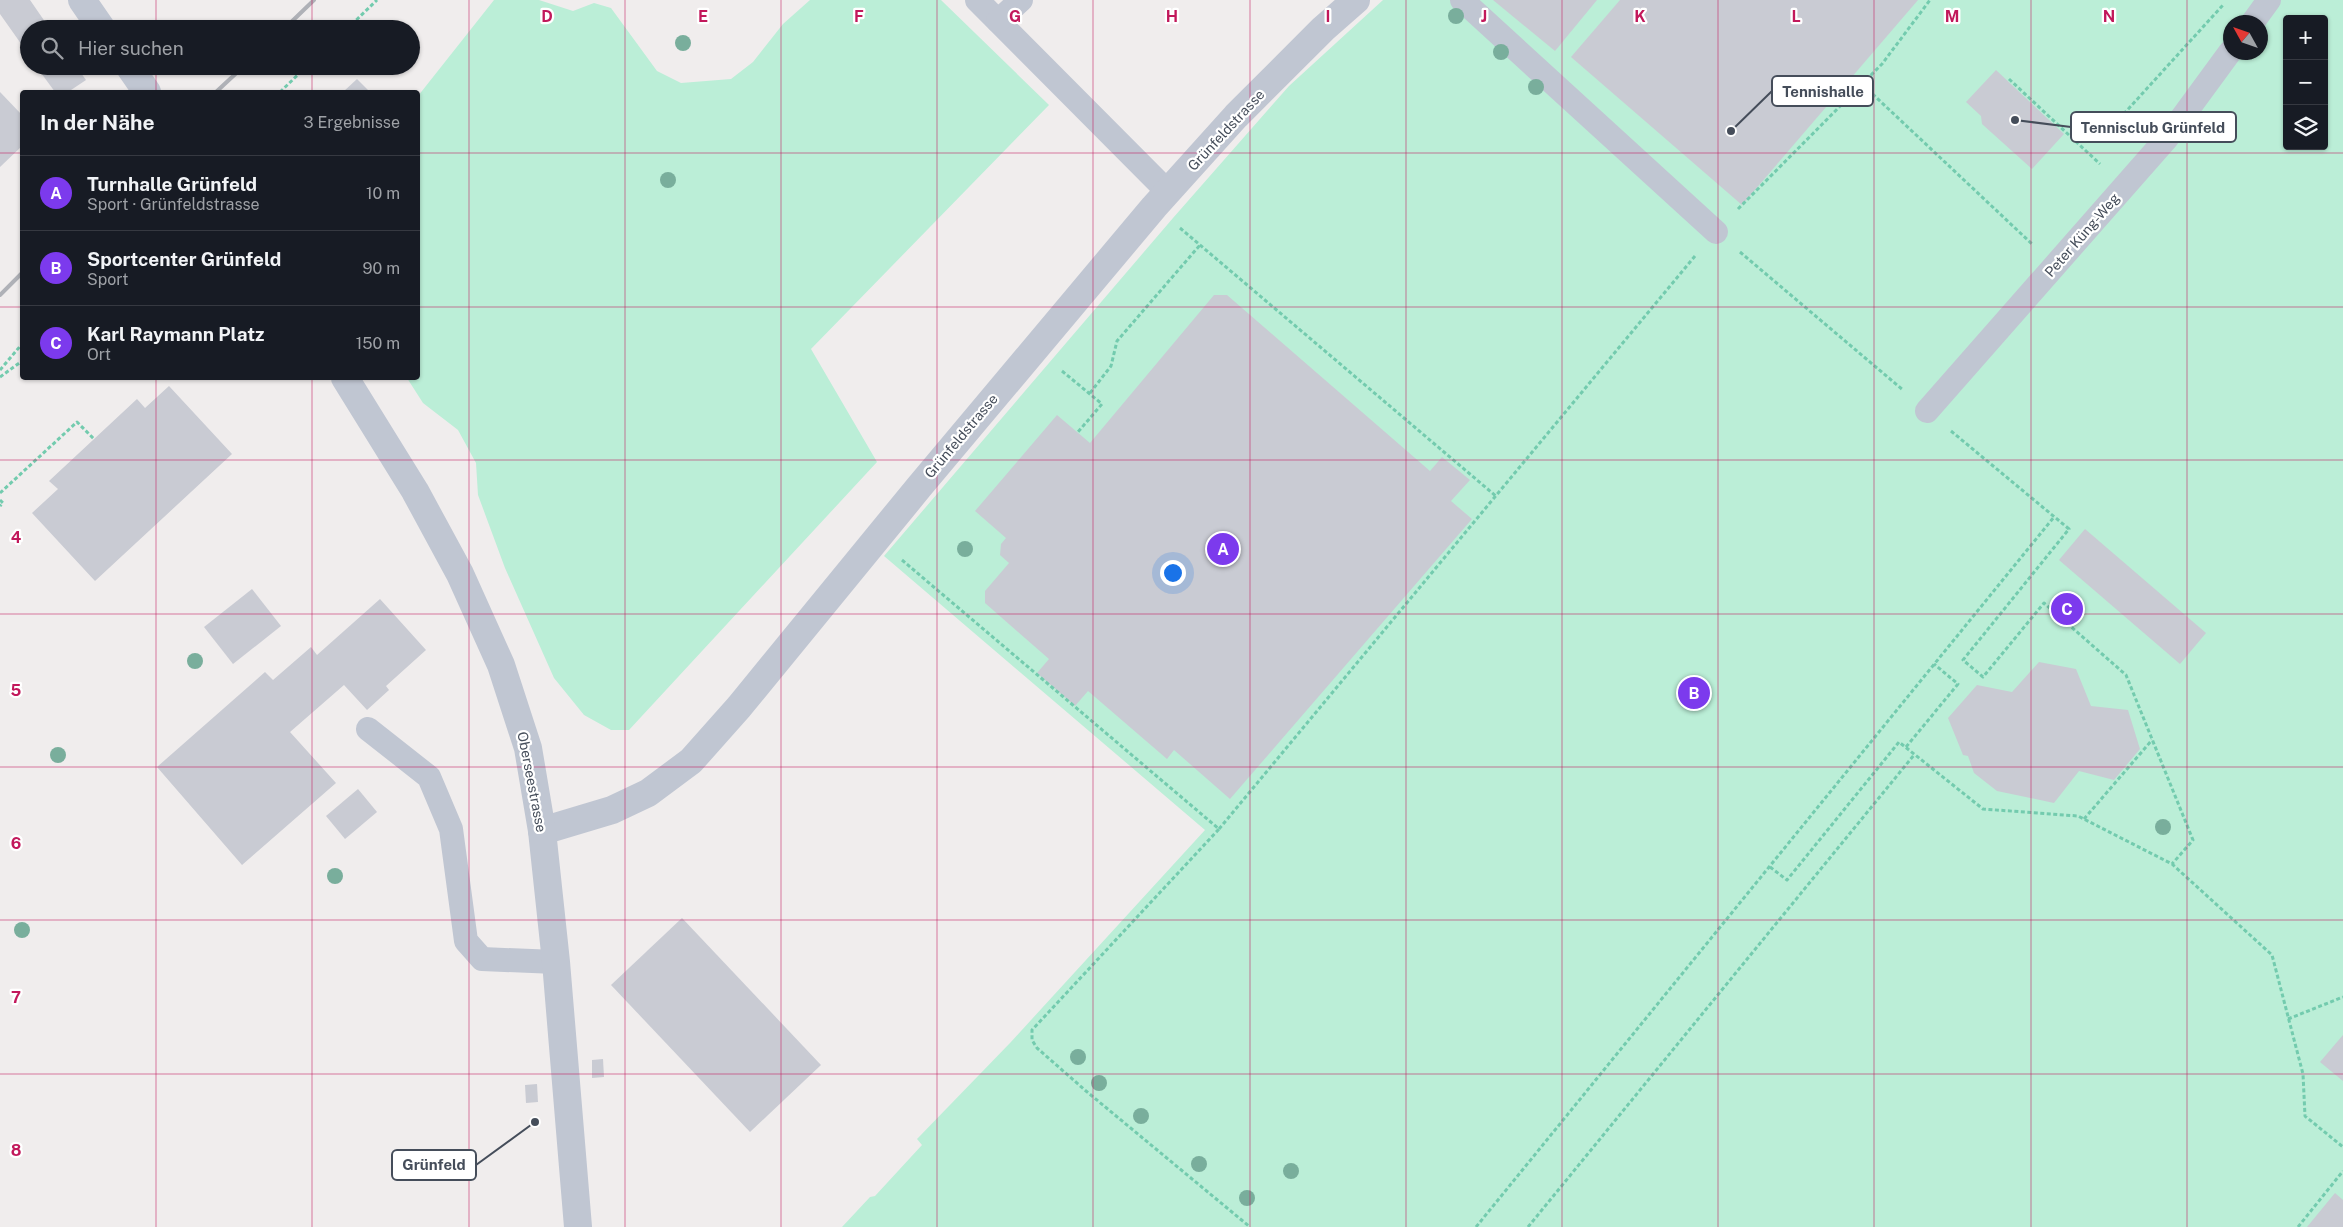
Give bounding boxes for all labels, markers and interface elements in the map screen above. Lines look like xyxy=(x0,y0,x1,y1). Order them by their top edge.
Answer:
text: D xyxy=(541,7,553,26)
text: E xyxy=(698,7,708,26)
text: F xyxy=(854,7,864,26)
text: G xyxy=(1009,7,1021,26)
text: H xyxy=(1166,7,1178,26)
text: I xyxy=(1326,7,1330,26)
text: J xyxy=(1481,7,1487,26)
text: K xyxy=(1634,7,1646,26)
text: L xyxy=(1791,7,1801,26)
text: M xyxy=(1945,7,1959,26)
text: N xyxy=(2103,7,2115,26)
north arrow xyxy=(2223,15,2268,60)
map controls xyxy=(2283,15,2328,150)
button: + xyxy=(2283,15,2328,60)
search box xyxy=(20,20,420,75)
icon: search xyxy=(38,34,66,62)
text: Hier suchen xyxy=(78,37,184,59)
button: − xyxy=(2283,60,2328,105)
callout: Tennishalle xyxy=(1772,76,1873,106)
text: Tennishalle xyxy=(1782,83,1864,100)
street label: Grünfeldstrasse xyxy=(1184,86,1268,174)
button: layers xyxy=(2283,105,2328,150)
text: In der Nähe xyxy=(40,110,155,135)
callout: Tennisclub Grünfeld xyxy=(2071,112,2236,142)
text: 3 Ergebnisse xyxy=(304,113,400,132)
text: Tennisclub Grünfeld xyxy=(2081,119,2225,136)
text: Turnhalle Grünfeld xyxy=(87,173,257,195)
text: A xyxy=(50,184,62,203)
text: 10 m xyxy=(366,184,400,203)
street label: Peter Küng-Weg xyxy=(2041,190,2123,280)
text: Sport · Grünfeldstrasse xyxy=(87,195,260,214)
text: Sportcenter Grünfeld xyxy=(87,248,281,270)
text: B xyxy=(51,259,61,278)
text: 90 m xyxy=(363,259,400,278)
text: Sport xyxy=(87,270,129,289)
text: Karl Raymann Platz xyxy=(87,323,264,345)
text: C xyxy=(50,334,62,353)
text: 150 m xyxy=(356,334,400,353)
text: Ort xyxy=(87,345,111,364)
street label: Grünfeldstrasse xyxy=(921,391,1001,481)
text: 4 xyxy=(11,528,22,547)
pin: A xyxy=(1207,530,1239,568)
your location xyxy=(1160,560,1186,586)
pin: C xyxy=(2051,590,2083,628)
pin: B xyxy=(1678,674,1710,712)
text: 5 xyxy=(11,681,22,700)
street label: Oberseestrasse xyxy=(514,730,550,834)
text: 6 xyxy=(11,834,21,853)
text: 7 xyxy=(11,988,21,1007)
text: 8 xyxy=(11,1141,22,1160)
callout: Grünfeld xyxy=(392,1150,476,1180)
text: Grünfeld xyxy=(402,1156,466,1173)

